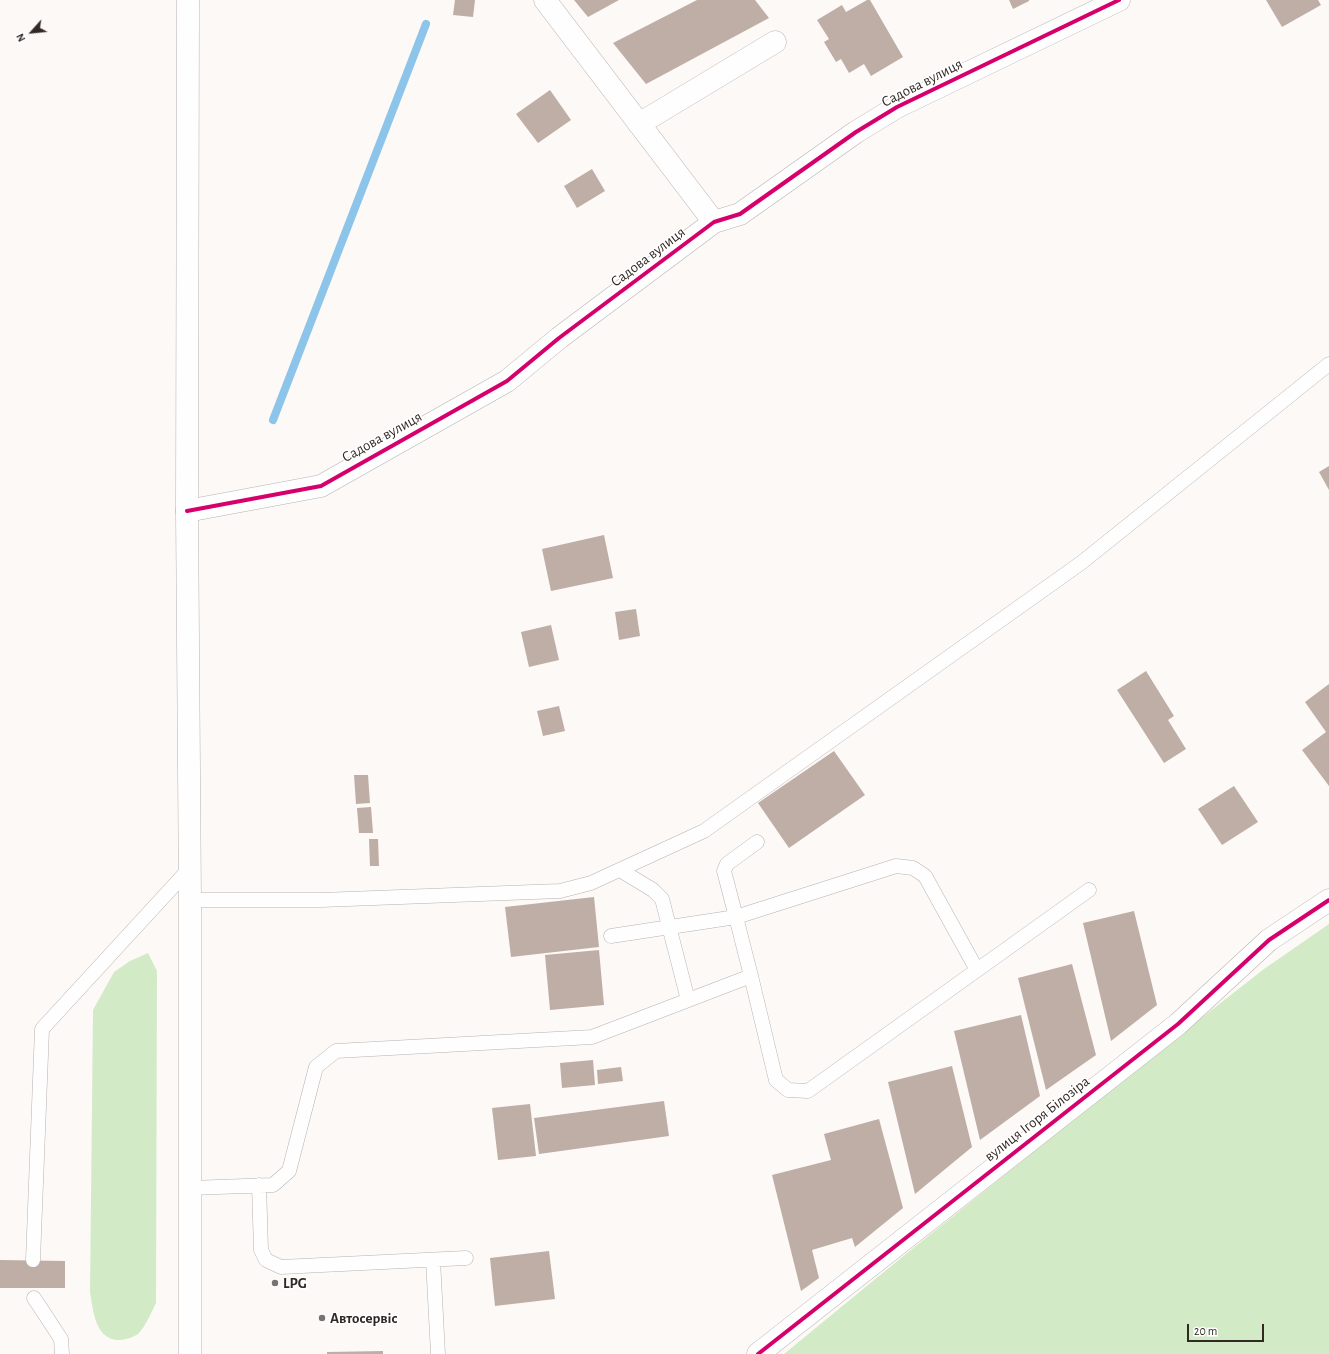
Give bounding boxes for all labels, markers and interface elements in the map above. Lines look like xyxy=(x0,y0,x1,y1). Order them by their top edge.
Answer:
north arrow xyxy=(12,12,52,52)
text: N xyxy=(14,32,28,44)
street label: Садова вулиця xyxy=(878,55,966,111)
street label: Садова вулиця xyxy=(607,223,689,291)
street label: Садова вулиця xyxy=(339,408,425,466)
street label: вулиця Ігоря Білозіра xyxy=(981,1072,1093,1166)
place label: LPG xyxy=(283,1274,307,1292)
marker: LPG xyxy=(270,1278,280,1288)
place label: Автосервіс xyxy=(330,1309,397,1327)
marker: Автосервіс xyxy=(317,1313,327,1323)
scale bar xyxy=(1189,1316,1266,1342)
text: 20 m xyxy=(1194,1325,1217,1337)

